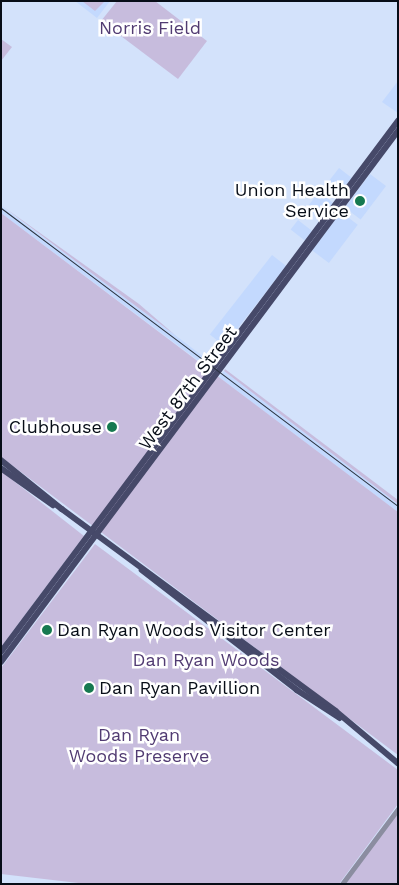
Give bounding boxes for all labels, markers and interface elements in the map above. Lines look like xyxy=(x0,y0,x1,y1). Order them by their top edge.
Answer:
park label: Norris Field xyxy=(99,17,201,39)
place label: Union Health Service xyxy=(235,180,349,222)
marker: Union Health Service xyxy=(353,194,367,208)
street label: West 87th Street xyxy=(134,322,242,454)
place label: Clubhouse xyxy=(9,416,102,438)
marker: Clubhouse xyxy=(106,421,118,433)
place label: Dan Ryan Woods Visitor Center xyxy=(57,619,332,641)
marker: Dan Ryan Woods Visitor Center xyxy=(41,624,53,636)
park label: Dan Ryan Woods xyxy=(132,649,280,671)
place label: Dan Ryan Pavillion xyxy=(99,677,260,699)
marker: Dan Ryan Pavillion xyxy=(83,682,95,694)
park label: Dan Ryan Woods Preserve xyxy=(69,725,209,768)

